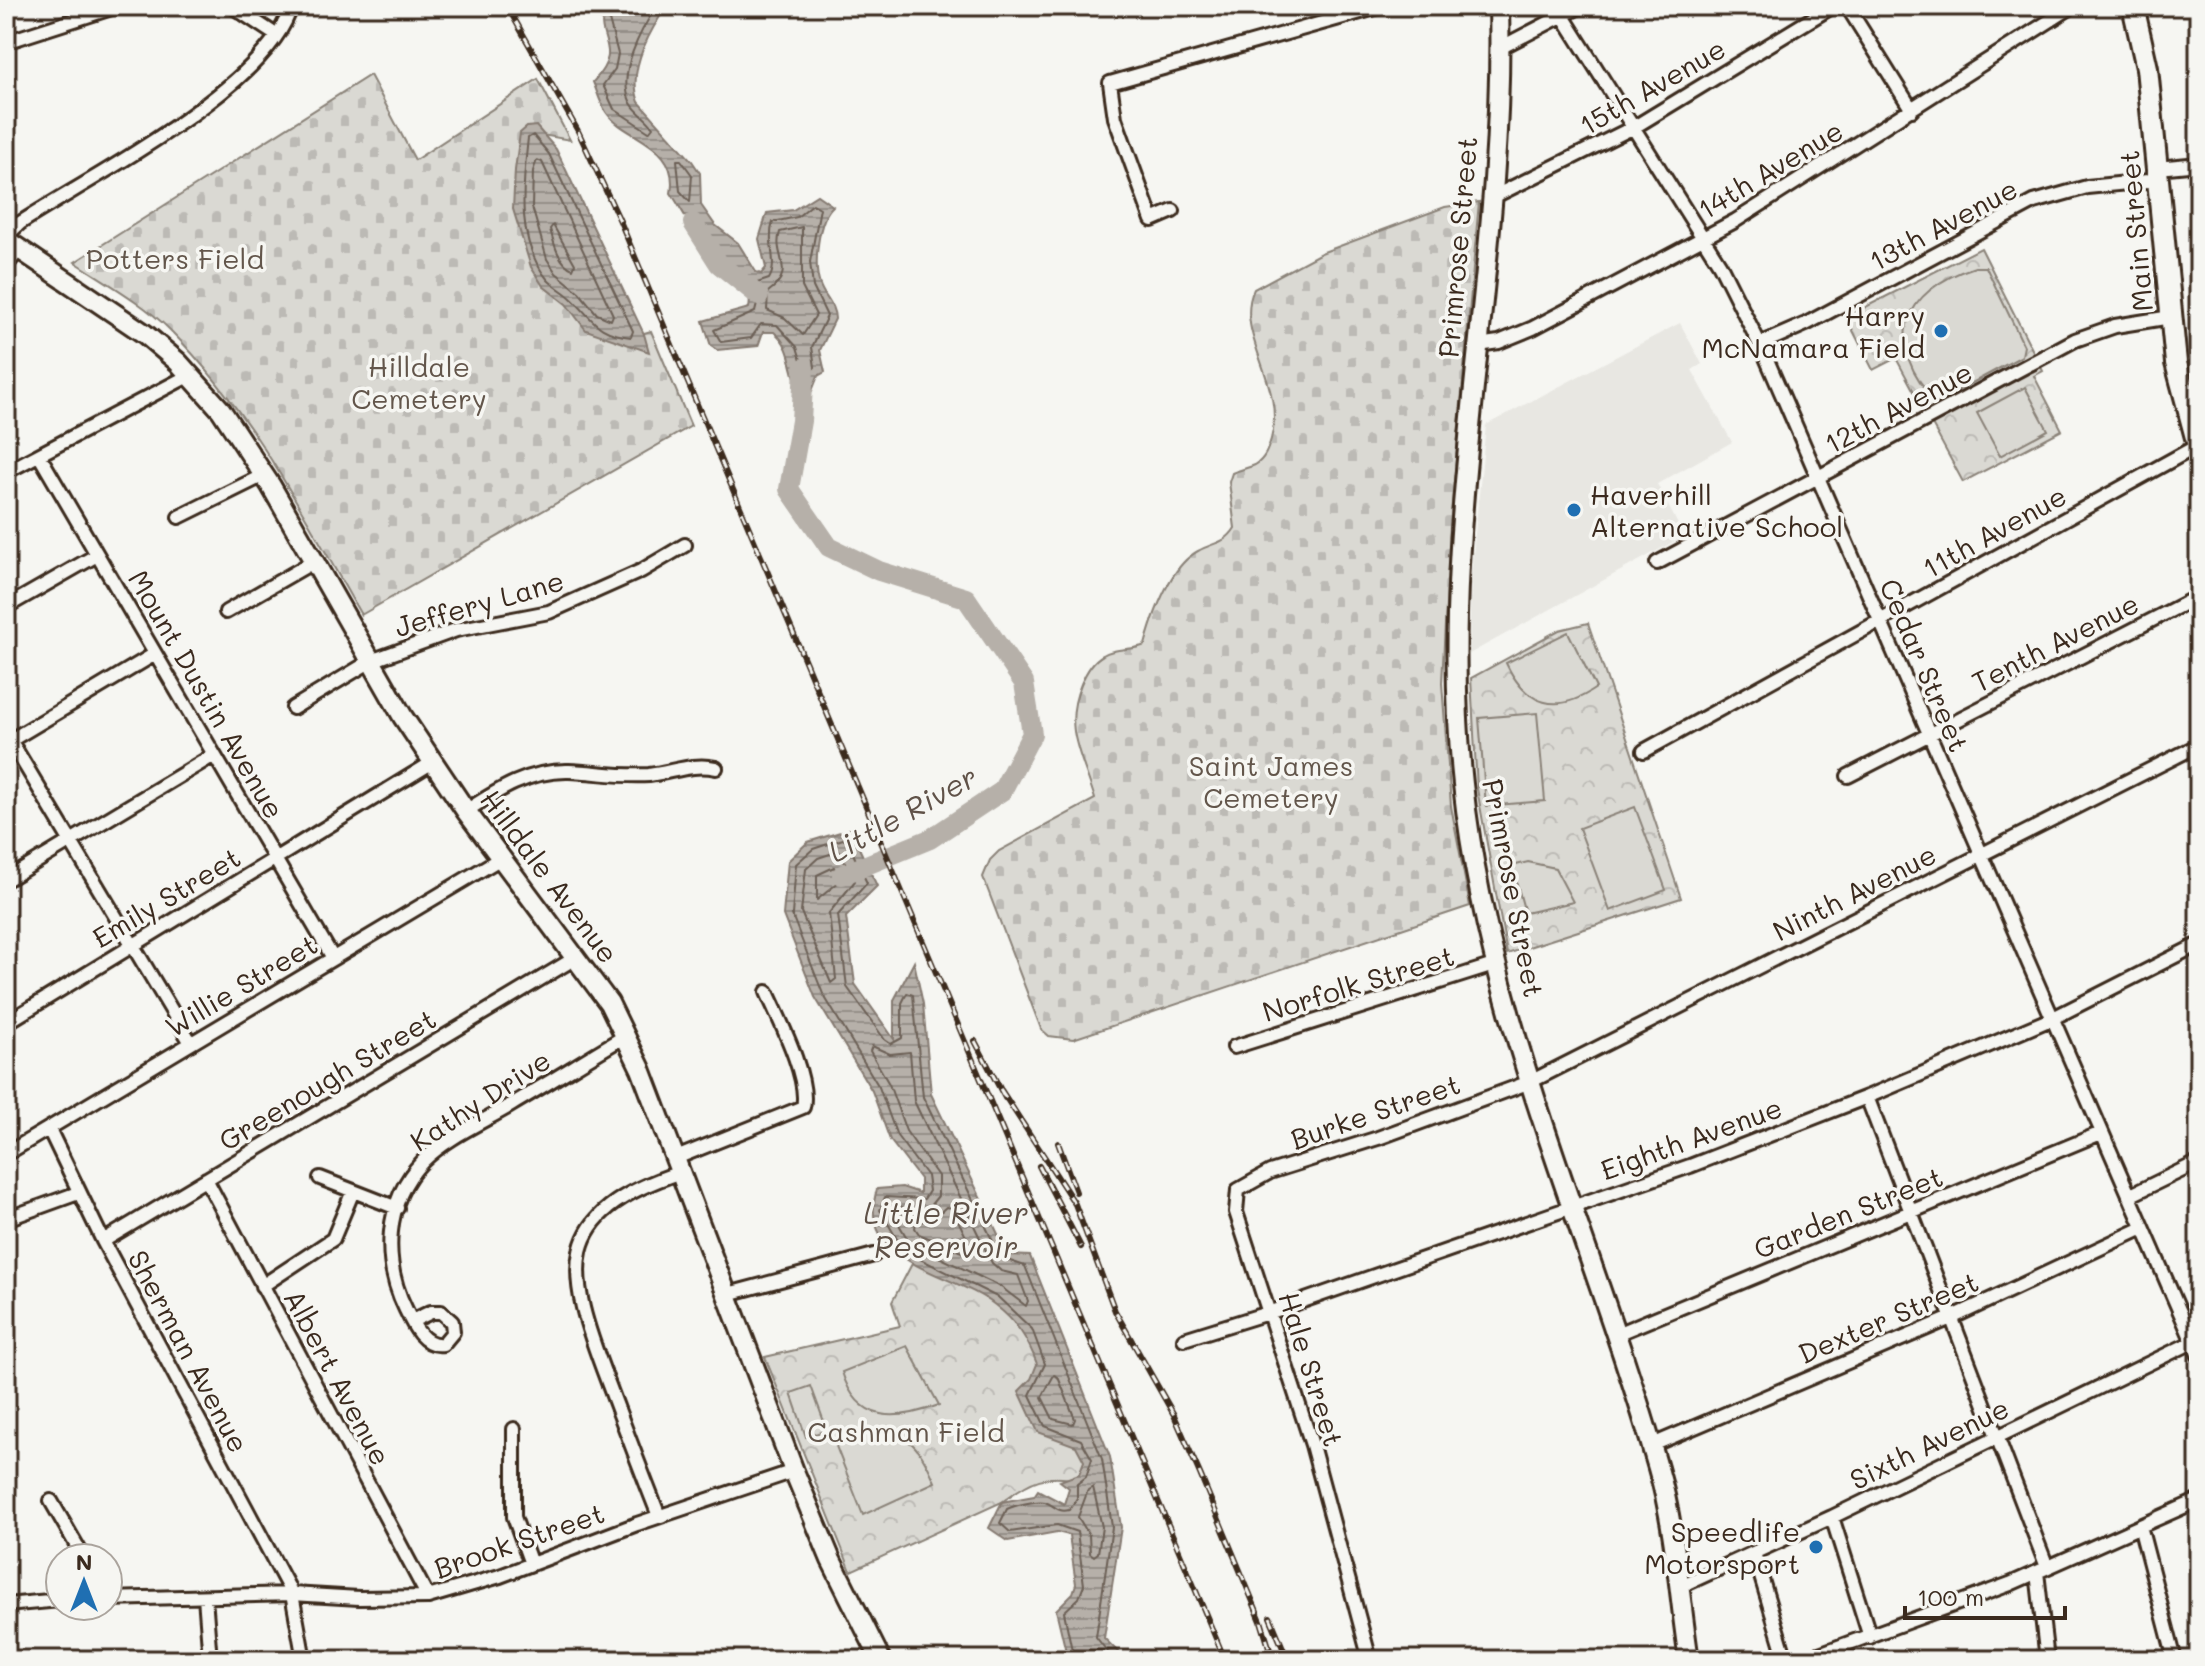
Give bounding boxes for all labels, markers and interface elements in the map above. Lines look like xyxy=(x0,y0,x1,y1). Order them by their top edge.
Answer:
street label: 15th Avenue xyxy=(1573,30,1731,142)
street label: 14th Avenue xyxy=(1691,112,1849,226)
street label: Primrose Street xyxy=(1429,135,1485,359)
street label: Main Street xyxy=(2110,149,2160,313)
street label: 13th Avenue xyxy=(1863,170,2023,278)
park label: Potters Field xyxy=(86,240,264,276)
place label: Harry McNamara Field xyxy=(1702,297,1925,365)
marker: Harry McNamara Field xyxy=(1932,322,1950,340)
park label: Hilldale Cemetery xyxy=(351,348,487,416)
street label: 12th Avenue xyxy=(1818,353,1978,461)
place label: Haverhill Alternative School xyxy=(1590,476,1843,544)
street label: 11th Avenue xyxy=(1916,477,2072,585)
marker: Haverhill Alternative School xyxy=(1565,501,1583,519)
street label: Jeffery Lane xyxy=(390,562,568,644)
street label: Mount Dustin Avenue xyxy=(121,563,293,825)
street label: Cedar Street xyxy=(1872,573,1978,757)
street label: Tenth Avenue xyxy=(1966,585,2144,699)
park label: Saint James Cemetery xyxy=(1189,747,1353,815)
water label: Little River xyxy=(820,756,984,870)
street label: Primrose Street xyxy=(1475,776,1553,1000)
street label: Hilldale Avenue xyxy=(473,782,627,970)
street label: Ninth Avenue xyxy=(1766,835,1942,949)
street label: Emily Street xyxy=(85,839,247,955)
street label: Willie Street xyxy=(158,925,324,1045)
street label: Norfolk Street xyxy=(1258,937,1458,1029)
street label: Greenough Street xyxy=(212,1000,442,1158)
street label: Kathy Drive xyxy=(403,1041,557,1159)
street label: Burke Street xyxy=(1285,1065,1465,1157)
street label: Eighth Avenue xyxy=(1595,1088,1787,1188)
street label: Garden Street xyxy=(1748,1158,1948,1266)
water label: Little River Reservoir xyxy=(864,1192,1028,1266)
street label: Sherman Avenue xyxy=(121,1244,257,1458)
street label: Dexter Street xyxy=(1792,1263,1984,1371)
street label: Albert Avenue xyxy=(277,1283,399,1471)
street label: Hale Street xyxy=(1271,1287,1353,1451)
street label: Sixth Avenue xyxy=(1844,1389,2014,1497)
park label: Cashman Field xyxy=(807,1413,1005,1449)
street label: Brook Street xyxy=(429,1494,609,1586)
place label: Speedlife Motorsport xyxy=(1644,1513,1800,1581)
marker: Speedlife Motorsport xyxy=(1807,1538,1825,1556)
north arrow xyxy=(44,1542,124,1622)
text: N xyxy=(76,1547,92,1576)
scale bar xyxy=(1905,1570,2065,1620)
text: 100 m xyxy=(1917,1581,1984,1612)

